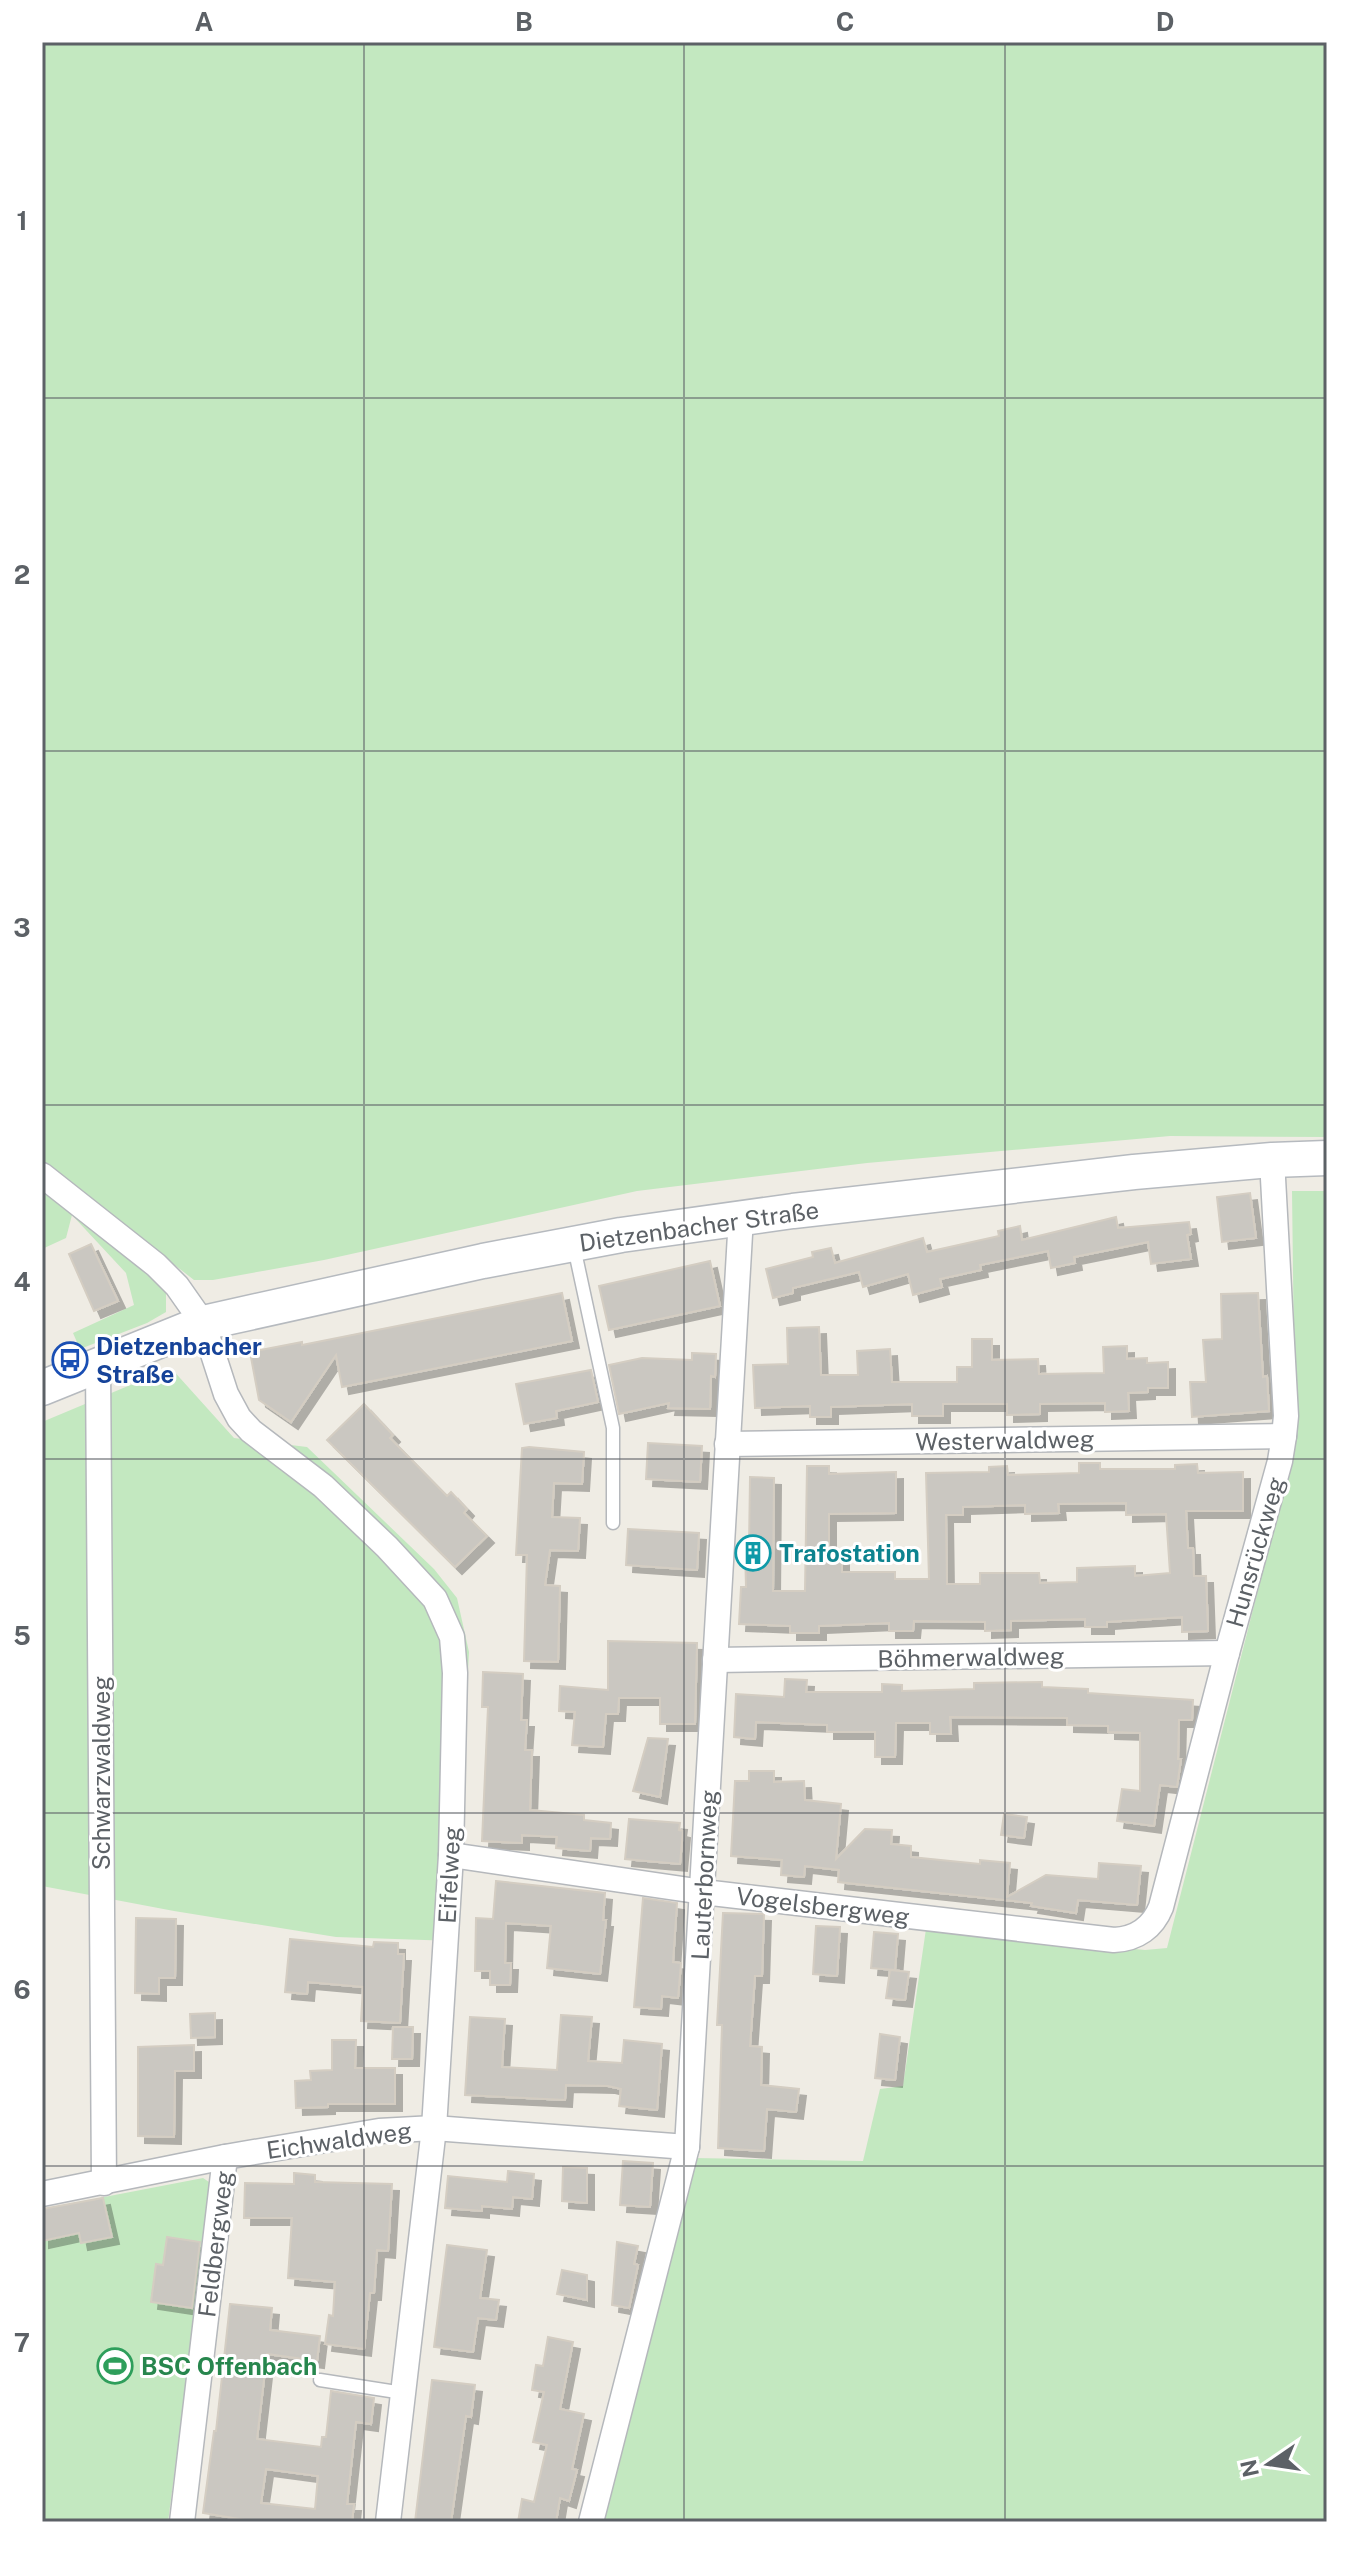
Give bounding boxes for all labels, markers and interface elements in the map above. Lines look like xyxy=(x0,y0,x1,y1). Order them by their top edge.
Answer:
text: A xyxy=(195,6,214,37)
text: B xyxy=(515,6,533,37)
text: C xyxy=(836,6,854,37)
text: D xyxy=(1156,6,1174,37)
text: 1 xyxy=(16,205,28,236)
text: 2 xyxy=(14,559,30,590)
text: 3 xyxy=(13,912,31,943)
street label: Dietzenbacher Straße xyxy=(577,1195,821,1257)
text: 4 xyxy=(13,1266,31,1297)
place label: Dietzenbacher Straße xyxy=(96,1332,262,1388)
bus stop icon: Dietzenbacher Straße xyxy=(51,1341,89,1379)
street label: Westerwaldweg xyxy=(915,1424,1095,1456)
street label: Hunsrückweg xyxy=(1220,1474,1290,1630)
building icon: Trafostation xyxy=(734,1534,772,1572)
place label: Trafostation xyxy=(779,1539,920,1567)
text: 5 xyxy=(13,1620,31,1651)
street label: Böhmerwaldweg xyxy=(877,1641,1065,1673)
street label: Schwarzwaldweg xyxy=(87,1676,115,1870)
street label: Lauterbornweg xyxy=(686,1789,722,1961)
street label: Eifelweg xyxy=(432,1826,466,1924)
street label: Vogelsbergweg xyxy=(735,1881,911,1931)
text: 6 xyxy=(13,1974,31,2005)
street label: Eichwaldweg xyxy=(265,2116,413,2164)
street label: Feldbergweg xyxy=(192,2169,238,2319)
text: 7 xyxy=(14,2327,30,2358)
sports icon: BSC Offenbach xyxy=(96,2347,134,2385)
place label: BSC Offenbach xyxy=(141,2352,317,2380)
north arrow xyxy=(1229,2424,1309,2504)
text: N xyxy=(1235,2457,1264,2480)

